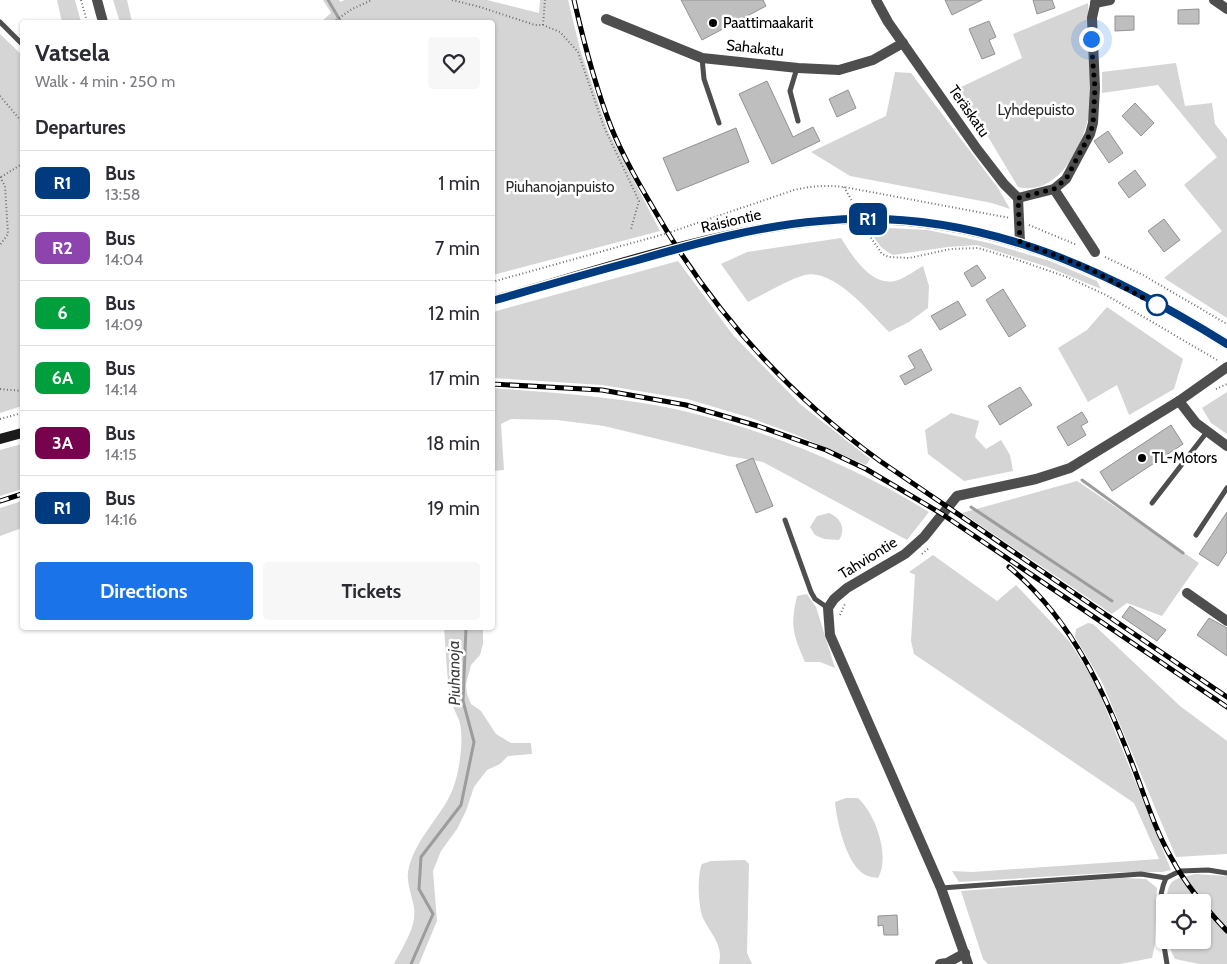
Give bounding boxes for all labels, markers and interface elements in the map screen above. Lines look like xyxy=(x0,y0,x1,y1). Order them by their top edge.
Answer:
place label: Paattimaakarit xyxy=(723,14,813,32)
marker: Paattimaakarit xyxy=(707,17,719,29)
your location xyxy=(1079,27,1104,52)
street label: Sahakatu xyxy=(725,36,785,60)
button: heart xyxy=(428,37,480,89)
text: Vatsela xyxy=(35,38,110,67)
text: Walk · 4 min · 250 m xyxy=(35,72,175,91)
street label: Teräskatu xyxy=(945,82,993,140)
park label: Lyhdepuisto xyxy=(998,101,1074,119)
text: Departures xyxy=(35,116,126,139)
text: Bus xyxy=(105,162,135,185)
text: R1 xyxy=(54,172,71,194)
text: 1 min xyxy=(438,172,480,195)
park label: Piuhanojanpuisto xyxy=(505,178,615,196)
text: 13:58 xyxy=(105,185,141,204)
line badge: R1 xyxy=(846,203,890,235)
street label: Raisiontie xyxy=(699,205,763,237)
text: R1 xyxy=(859,208,877,230)
text: Bus xyxy=(105,227,135,250)
text: R2 xyxy=(52,237,73,259)
text: 7 min xyxy=(435,237,480,260)
text: 14:04 xyxy=(105,250,143,269)
text: Bus xyxy=(105,292,135,315)
unlabelled marker xyxy=(1146,294,1168,316)
text: 6 xyxy=(57,302,68,324)
text: 12 min xyxy=(428,302,480,325)
text: 14:09 xyxy=(105,315,143,334)
text: Bus xyxy=(105,357,135,380)
text: 6A xyxy=(52,367,73,389)
text: 17 min xyxy=(429,367,480,390)
text: 14:14 xyxy=(105,380,137,399)
text: Bus xyxy=(105,422,135,445)
text: 3A xyxy=(52,432,73,454)
text: 18 min xyxy=(427,432,480,455)
text: 14:15 xyxy=(105,445,137,464)
place label: TL-Motors xyxy=(1152,449,1217,467)
marker: TL-Motors xyxy=(1136,452,1148,464)
text: Bus xyxy=(105,487,135,510)
text: R1 xyxy=(54,497,71,519)
text: 19 min xyxy=(427,497,480,520)
text: 14:16 xyxy=(105,510,137,529)
street label: Tahviontie xyxy=(836,533,901,583)
button: Directions xyxy=(35,562,253,620)
button: Tickets xyxy=(263,562,480,620)
water label: Piuhanoja xyxy=(444,640,464,706)
map controls xyxy=(1156,894,1211,949)
button: locate xyxy=(1156,894,1211,949)

